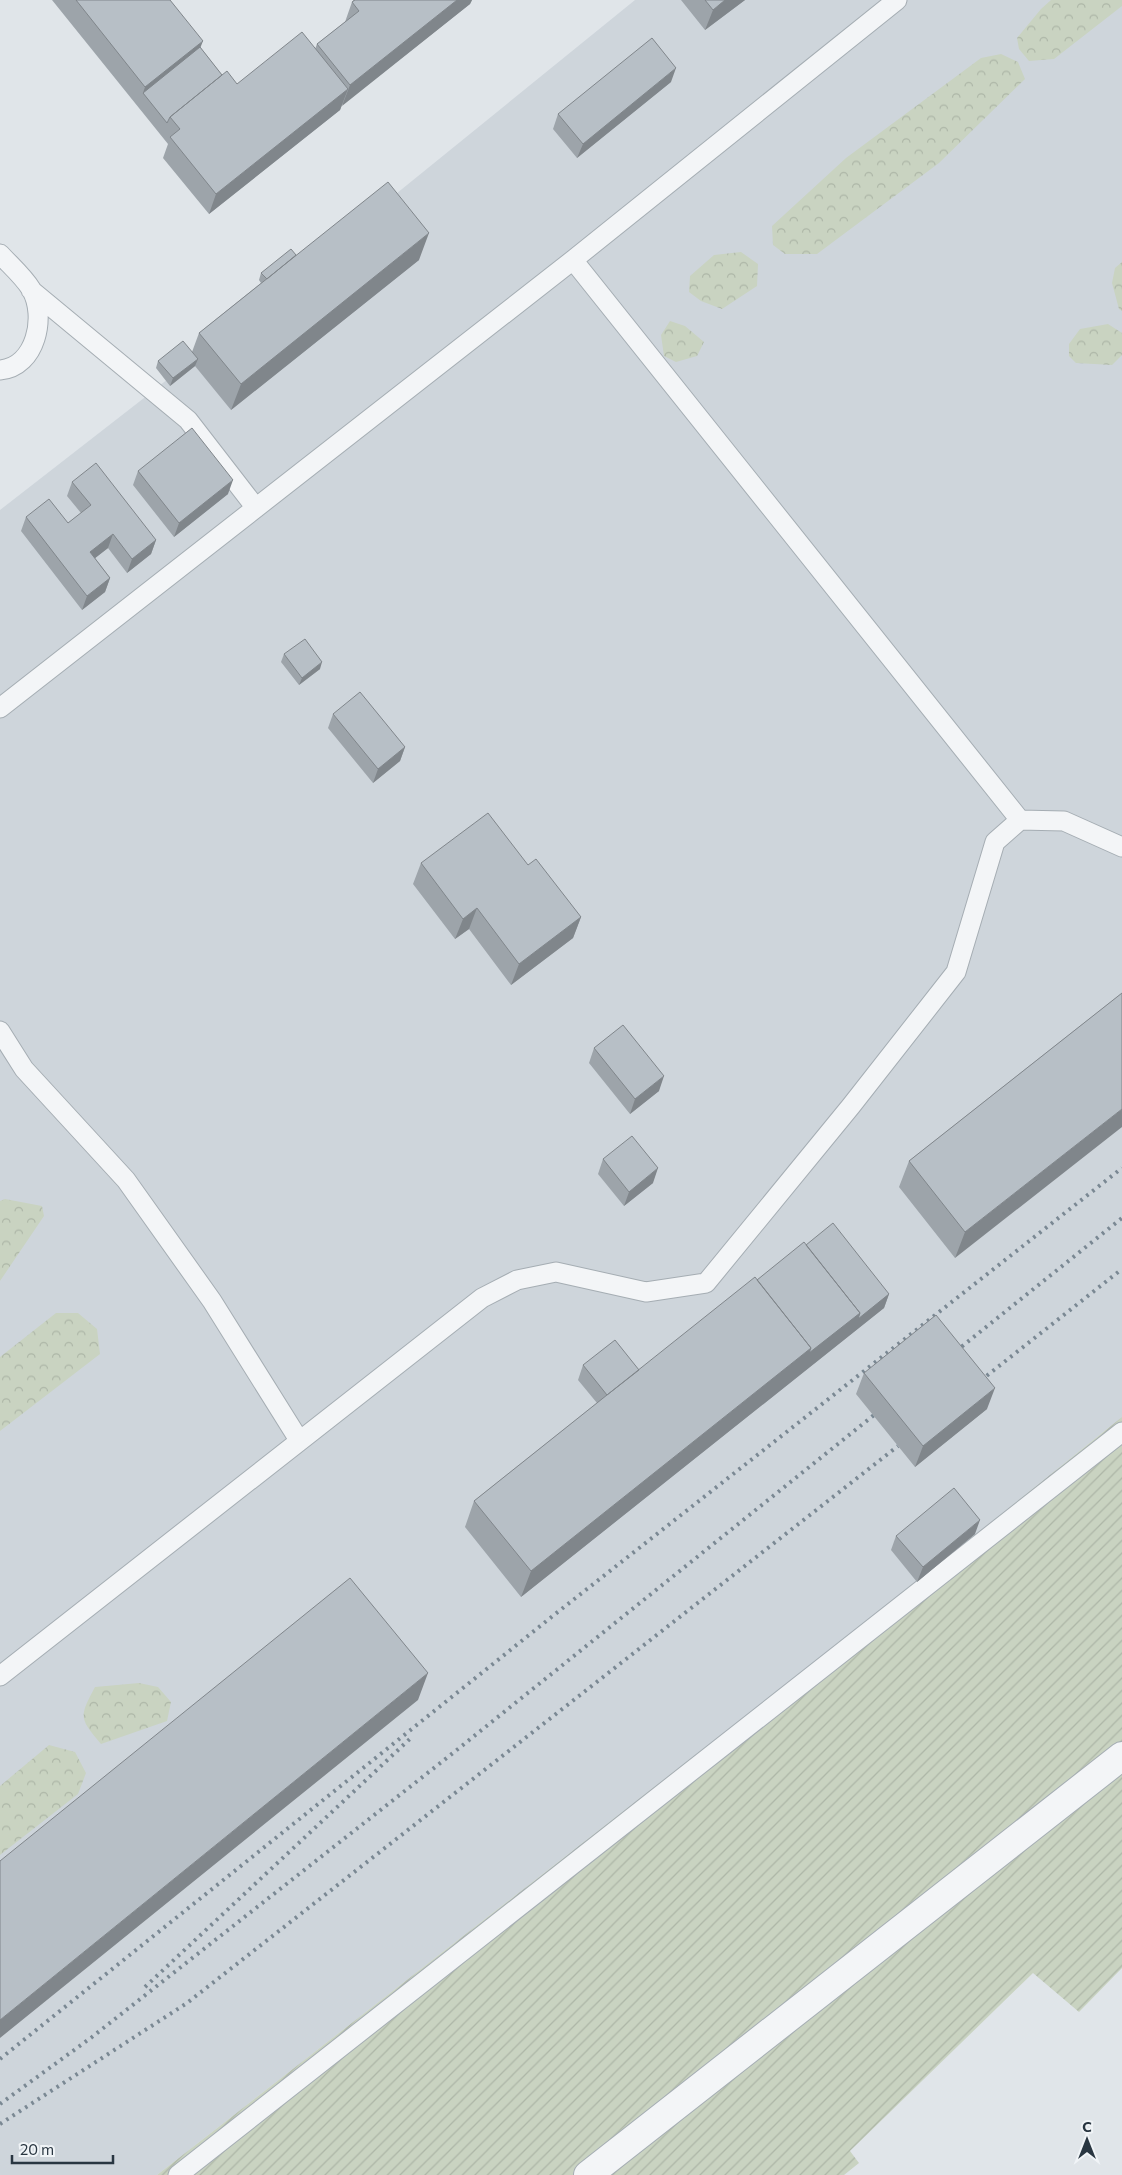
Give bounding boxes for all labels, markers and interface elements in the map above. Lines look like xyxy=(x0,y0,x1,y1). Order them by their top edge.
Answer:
north arrow xyxy=(1062,2115,1112,2165)
text: С xyxy=(1082,2118,1092,2135)
scale bar xyxy=(12,2132,114,2164)
text: 20 m xyxy=(20,2140,54,2158)

